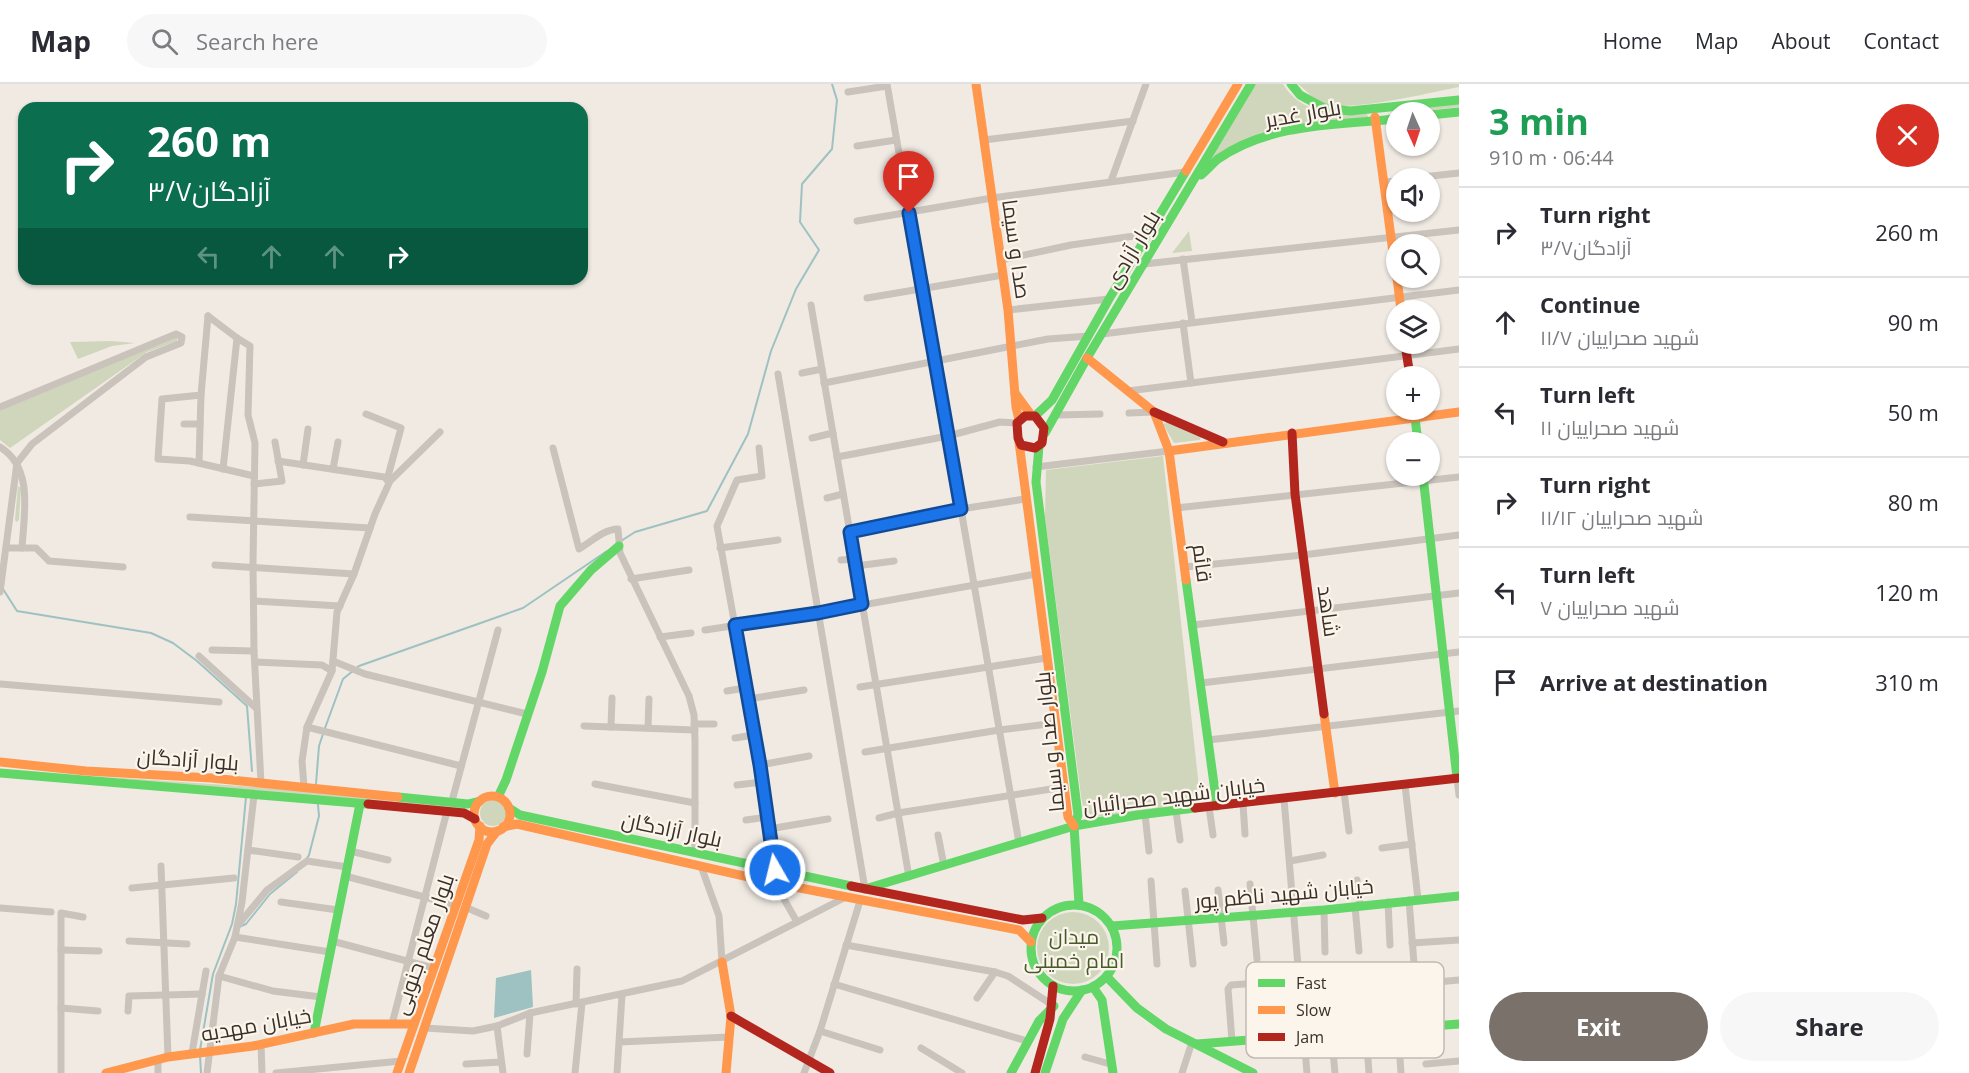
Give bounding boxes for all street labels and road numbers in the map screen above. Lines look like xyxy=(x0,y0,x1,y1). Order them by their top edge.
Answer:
street label: بلوار غدیر xyxy=(1262,93,1343,134)
street label: صدا و سیما xyxy=(996,197,1038,301)
street label: بلوار آزادی xyxy=(1098,205,1166,293)
street label: قائم xyxy=(1185,542,1220,584)
street label: شاهد xyxy=(1312,584,1346,638)
street label: بلوار صدا و سیما xyxy=(1028,670,1070,814)
street label: بلوار آزادگان xyxy=(136,741,240,777)
street label: خیابان شهید صحرائیان xyxy=(1081,770,1267,820)
street label: بلوار آزادگان xyxy=(619,805,725,853)
street label: بلوار معلم جنوبی xyxy=(386,870,461,1019)
street label: خیابان شهید ناظم پور xyxy=(1192,871,1375,916)
street label: خیابان مهدیه xyxy=(199,1001,313,1047)

